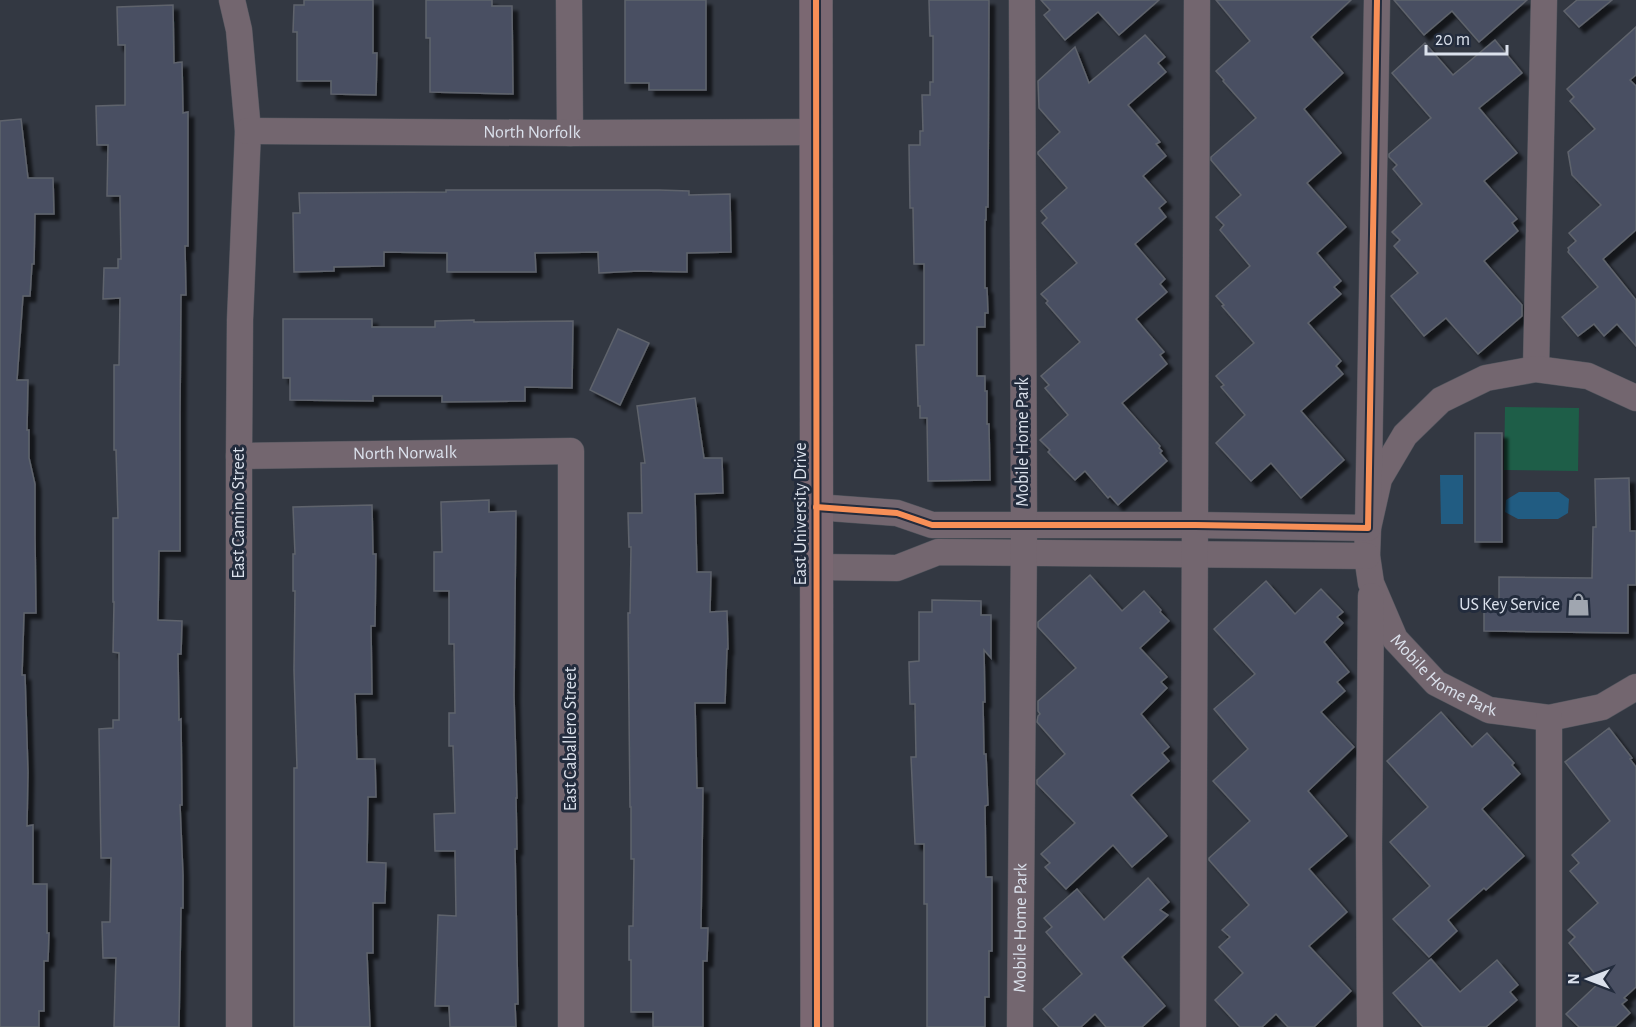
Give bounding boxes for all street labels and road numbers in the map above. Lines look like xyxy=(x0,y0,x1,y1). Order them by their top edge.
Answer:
street label: North Norfolk xyxy=(483,123,582,142)
street label: Mobile Home Park xyxy=(1014,377,1032,507)
street label: East University Drive xyxy=(792,443,810,585)
street label: North Norwalk xyxy=(353,444,458,463)
street label: East Camino Street xyxy=(230,447,248,579)
street label: Mobile Home Park xyxy=(1387,631,1498,720)
street label: East Caballero Street xyxy=(562,667,580,811)
street label: Mobile Home Park xyxy=(1011,862,1030,993)

